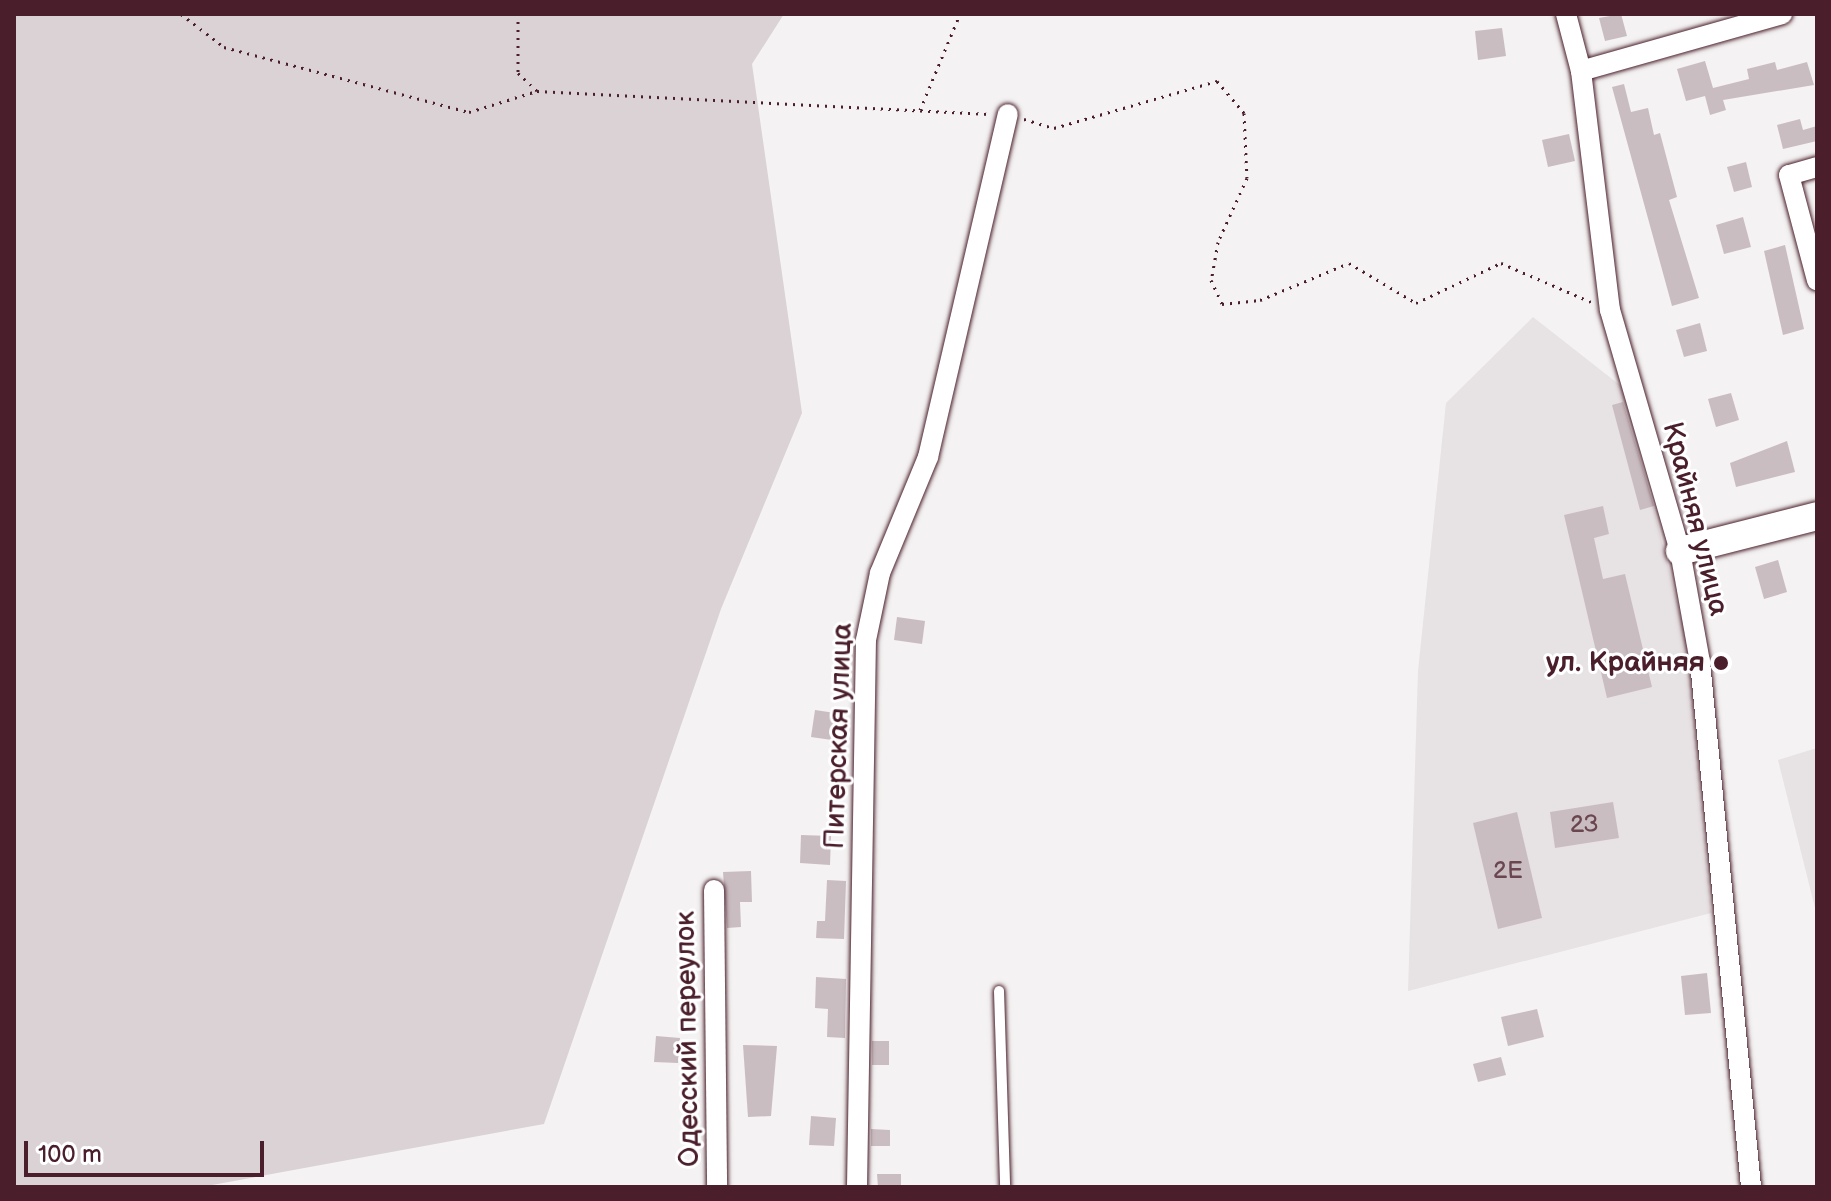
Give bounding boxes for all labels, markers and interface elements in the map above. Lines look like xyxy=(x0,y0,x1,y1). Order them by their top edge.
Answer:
street label: Крайняя улица xyxy=(1655,419,1735,619)
street label: Питерская улица xyxy=(818,622,860,850)
place label: ул. Крайняя xyxy=(1546,646,1705,680)
marker: ул. Крайняя xyxy=(1712,654,1730,672)
house number: 2З xyxy=(1570,811,1598,839)
house number: 2Е xyxy=(1493,857,1523,885)
street label: Одесский переулок xyxy=(669,911,707,1167)
scale bar xyxy=(28,1125,268,1175)
text: 100 m xyxy=(38,1140,102,1169)

